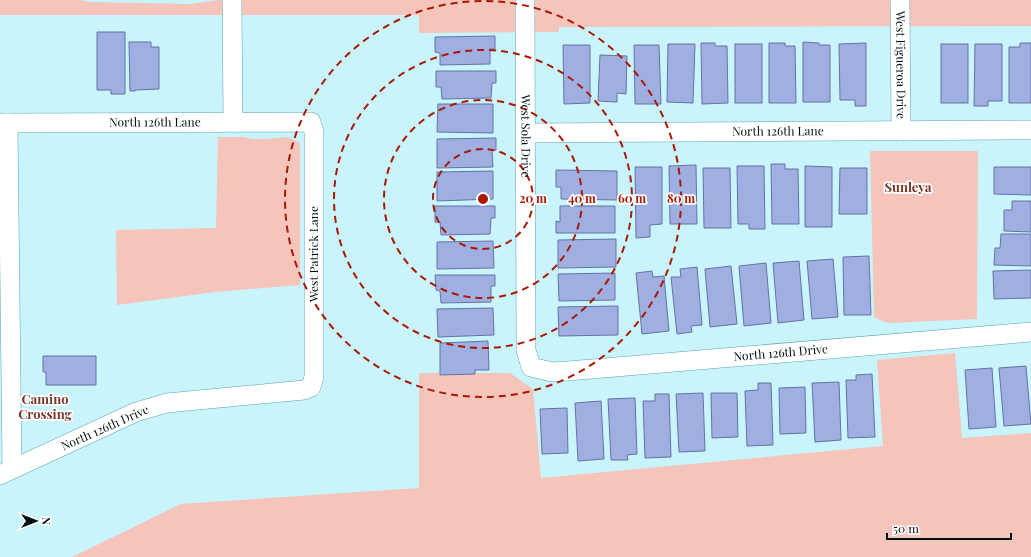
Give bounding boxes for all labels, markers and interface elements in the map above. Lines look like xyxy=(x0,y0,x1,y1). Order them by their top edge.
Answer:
street label: West Figueroa Drive xyxy=(893,10,910,119)
street label: West Sola Drive xyxy=(518,93,535,178)
street label: North 126th Lane xyxy=(109,113,201,130)
street label: North 126th Lane xyxy=(732,122,824,139)
district label: Sunleya xyxy=(884,178,932,195)
text: 20 m xyxy=(519,190,547,206)
text: 40 m xyxy=(568,190,596,206)
text: 60 m xyxy=(618,190,646,206)
text: 80 m xyxy=(667,190,695,206)
centre of rings xyxy=(476,192,490,206)
street label: West Patrick Lane xyxy=(305,206,321,303)
street label: North 126th Drive xyxy=(733,340,829,364)
district label: Camino Crossing xyxy=(18,390,73,422)
street label: North 126th Drive xyxy=(58,401,151,454)
north arrow xyxy=(16,501,56,541)
scale bar xyxy=(887,515,1011,541)
text: N xyxy=(39,517,54,525)
text: 50 m xyxy=(893,520,919,536)

